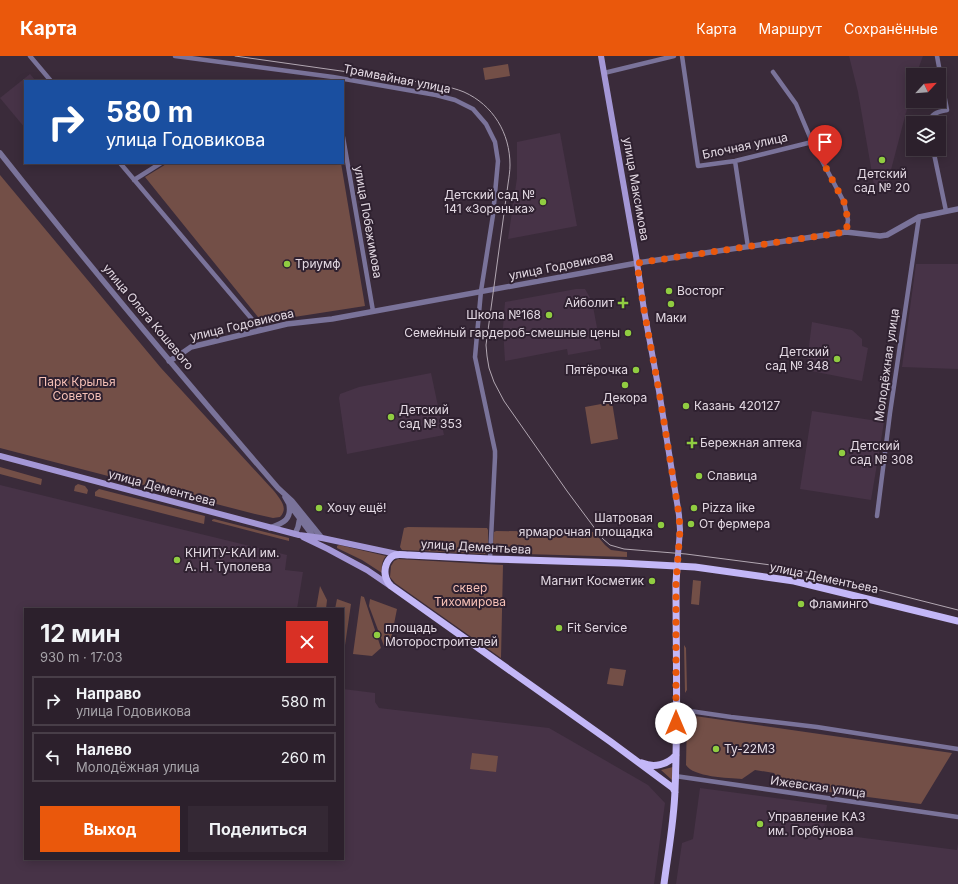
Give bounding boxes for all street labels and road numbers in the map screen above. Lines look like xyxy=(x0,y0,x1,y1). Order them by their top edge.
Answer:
street label: Трамвайная улица xyxy=(342,61,452,96)
street label: Блочная улица xyxy=(701,129,789,162)
street label: улица Максимова xyxy=(620,136,653,242)
street label: улица Побежимова xyxy=(351,164,386,279)
street label: улица Годовикова xyxy=(507,248,614,283)
street label: улица Олега Кошевого xyxy=(100,261,197,373)
street label: улица Годовикова xyxy=(188,305,295,344)
street label: Молодёжная улица xyxy=(871,307,902,422)
street label: улица Дементьева xyxy=(107,466,218,509)
street label: улица Дементьева xyxy=(420,536,532,557)
street label: улица Дементьева xyxy=(768,559,880,596)
street label: Ижевская улица xyxy=(769,772,867,801)

